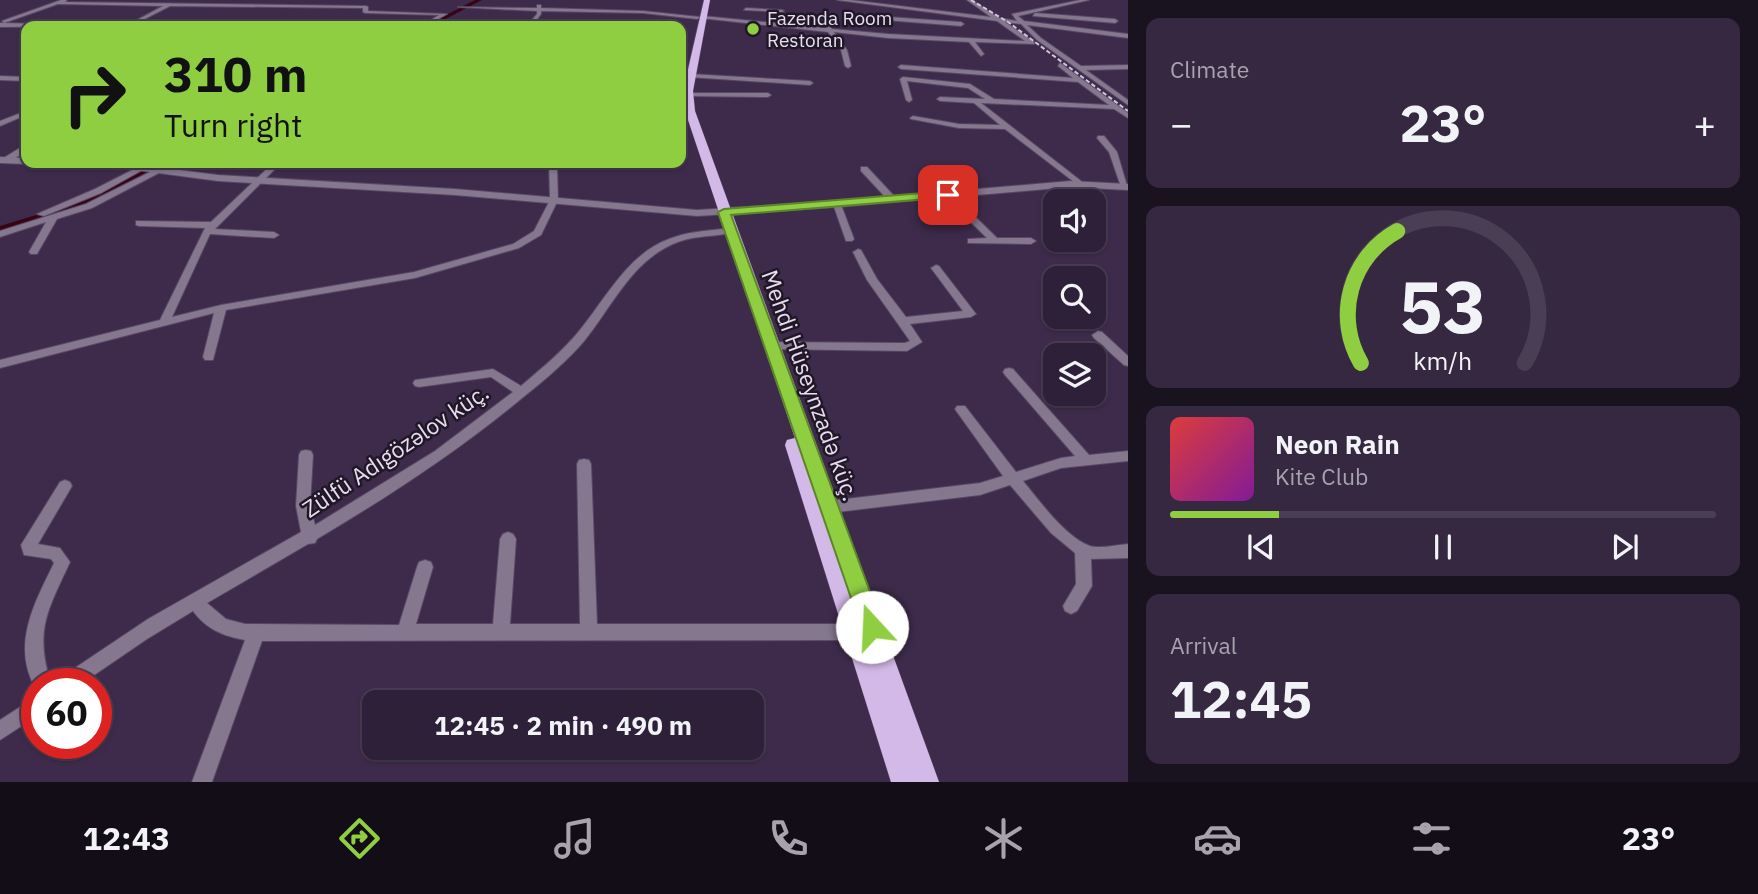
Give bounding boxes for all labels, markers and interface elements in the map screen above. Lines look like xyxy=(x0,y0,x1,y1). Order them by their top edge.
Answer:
place label: Fazenda Room Restoran xyxy=(767,6,892,52)
marker: Fazenda Room Restoran xyxy=(745,21,761,37)
text: 310 m xyxy=(164,42,308,105)
icon: right xyxy=(49,49,140,140)
text: Climate xyxy=(1170,54,1249,84)
text: 23° xyxy=(1400,89,1486,156)
text: − xyxy=(1170,99,1193,148)
text: + xyxy=(1693,99,1716,148)
text: Turn right xyxy=(164,104,302,146)
pin xyxy=(918,165,978,225)
icon: arrive xyxy=(929,176,967,214)
map controls xyxy=(1043,189,1106,406)
button: sound xyxy=(1043,189,1106,252)
text: 53 xyxy=(1399,258,1487,353)
street label: Mehdi Hüseynzadə küç. xyxy=(755,265,867,505)
button: search xyxy=(1043,266,1106,329)
button: layers xyxy=(1043,343,1106,406)
text: km/h xyxy=(1414,344,1472,377)
street label: Zülfü Adıgözəlov küç. xyxy=(296,376,494,524)
text: Neon Rain xyxy=(1275,427,1400,461)
text: Kite Club xyxy=(1275,461,1368,491)
icon: previous xyxy=(1242,528,1280,566)
icon: pause xyxy=(1424,528,1462,566)
icon: next xyxy=(1606,528,1644,566)
position arrow xyxy=(835,590,909,664)
text: Arrival xyxy=(1170,630,1237,660)
text: 12:45 xyxy=(1170,665,1312,732)
speed limit sign: 60 xyxy=(21,668,112,759)
text: 12:45 · 2 min · 490 m xyxy=(434,708,692,742)
icon: directions xyxy=(335,814,384,863)
icon: music xyxy=(550,814,599,863)
icon: phone xyxy=(764,814,813,863)
icon: climate xyxy=(979,814,1028,863)
icon: car xyxy=(1193,814,1242,863)
icon: filters xyxy=(1407,814,1456,863)
text: 12:43 xyxy=(83,817,170,859)
text: 23° xyxy=(1622,817,1675,859)

